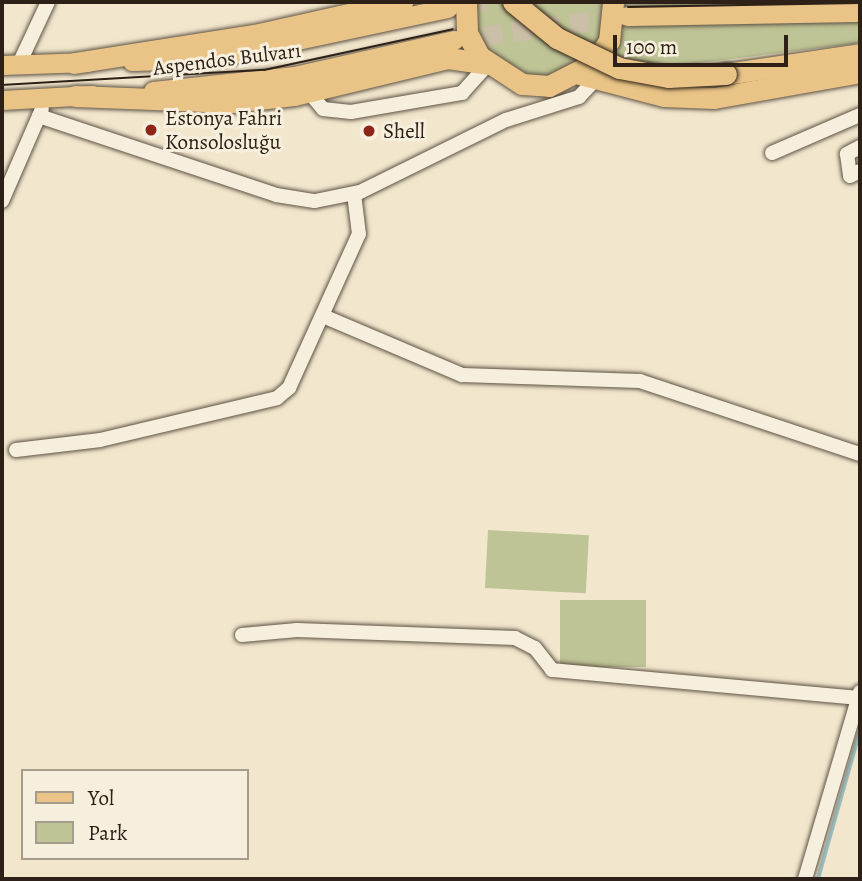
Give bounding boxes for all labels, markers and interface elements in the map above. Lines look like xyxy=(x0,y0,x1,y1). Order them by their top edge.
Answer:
scale bar xyxy=(617,21,792,65)
text: 100 m xyxy=(626,33,677,61)
street label: Aspendos Bulvarı xyxy=(152,37,302,81)
place label: Estonya Fahri Konsolosluğu xyxy=(165,105,282,155)
place label: Shell xyxy=(383,118,425,144)
marker: Estonya Fahri Konsolosluğu xyxy=(143,122,159,138)
marker: Shell xyxy=(361,123,377,139)
legend xyxy=(21,769,248,860)
text: Yol xyxy=(88,784,114,812)
text: Park xyxy=(88,819,127,847)

